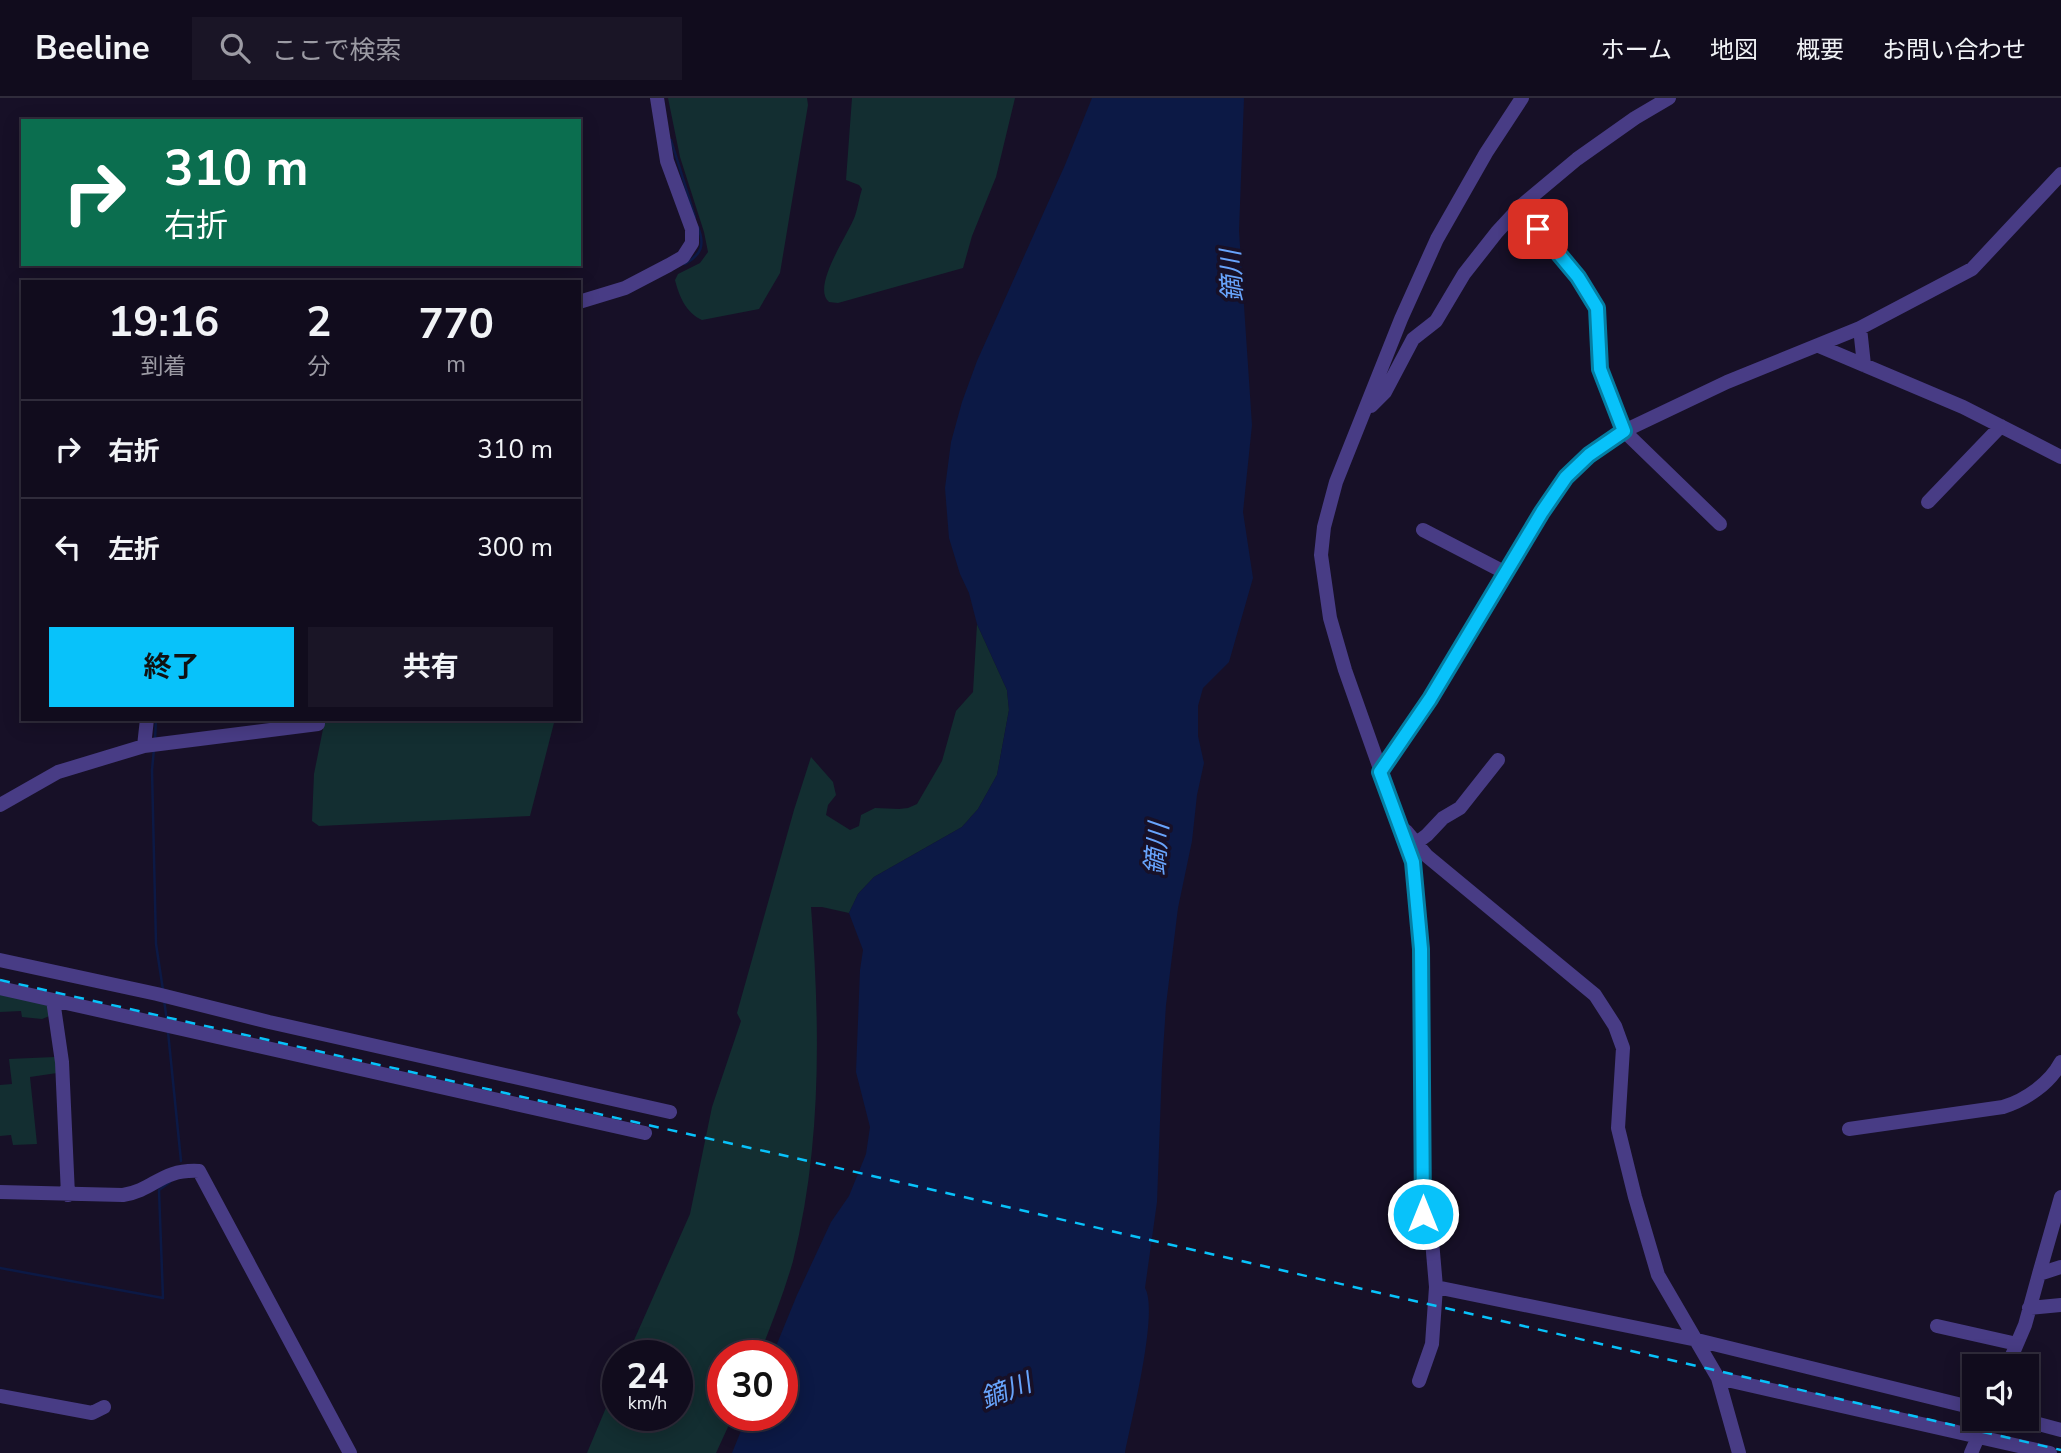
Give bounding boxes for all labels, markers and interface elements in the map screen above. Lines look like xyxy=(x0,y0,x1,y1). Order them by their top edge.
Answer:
search box xyxy=(192,17,682,80)
text: Beeline xyxy=(35,26,150,71)
icon: search xyxy=(216,29,254,67)
text: ここで検索 xyxy=(272,33,402,68)
text: ホーム xyxy=(1601,34,1672,66)
text: 地図 xyxy=(1710,34,1758,66)
text: 概要 xyxy=(1796,34,1844,66)
text: お問い合わせ xyxy=(1882,34,2026,66)
text: 310 m xyxy=(164,135,308,202)
icon: right xyxy=(49,147,140,238)
pin xyxy=(1508,199,1568,259)
text: 右折 xyxy=(164,204,228,247)
icon: arrive xyxy=(1519,210,1557,248)
water label: 鏑川 xyxy=(1213,246,1251,303)
text: 19:16 xyxy=(108,294,219,351)
text: 2 xyxy=(306,294,331,351)
text: 770 xyxy=(418,296,494,353)
text: m xyxy=(446,349,466,380)
text: 到着 xyxy=(141,351,187,382)
text: 分 xyxy=(307,351,330,382)
icon: right xyxy=(49,430,87,468)
text: 310 m xyxy=(477,432,553,467)
text: 右折 xyxy=(108,434,160,469)
icon: left xyxy=(49,528,87,566)
text: 300 m xyxy=(477,530,553,565)
text: 左折 xyxy=(108,532,160,567)
button: 終了 xyxy=(49,627,294,707)
button: 共有 xyxy=(308,627,553,707)
water label: 鏑川 xyxy=(1137,819,1177,876)
position arrow xyxy=(1386,1177,1460,1251)
speed limit sign: 30 xyxy=(707,1340,798,1431)
text: 24 xyxy=(626,1353,669,1400)
map controls xyxy=(1962,1354,2039,1431)
button: sound xyxy=(1962,1354,2039,1431)
water label: 鏑川 xyxy=(975,1364,1039,1417)
text: km/h xyxy=(628,1391,667,1415)

